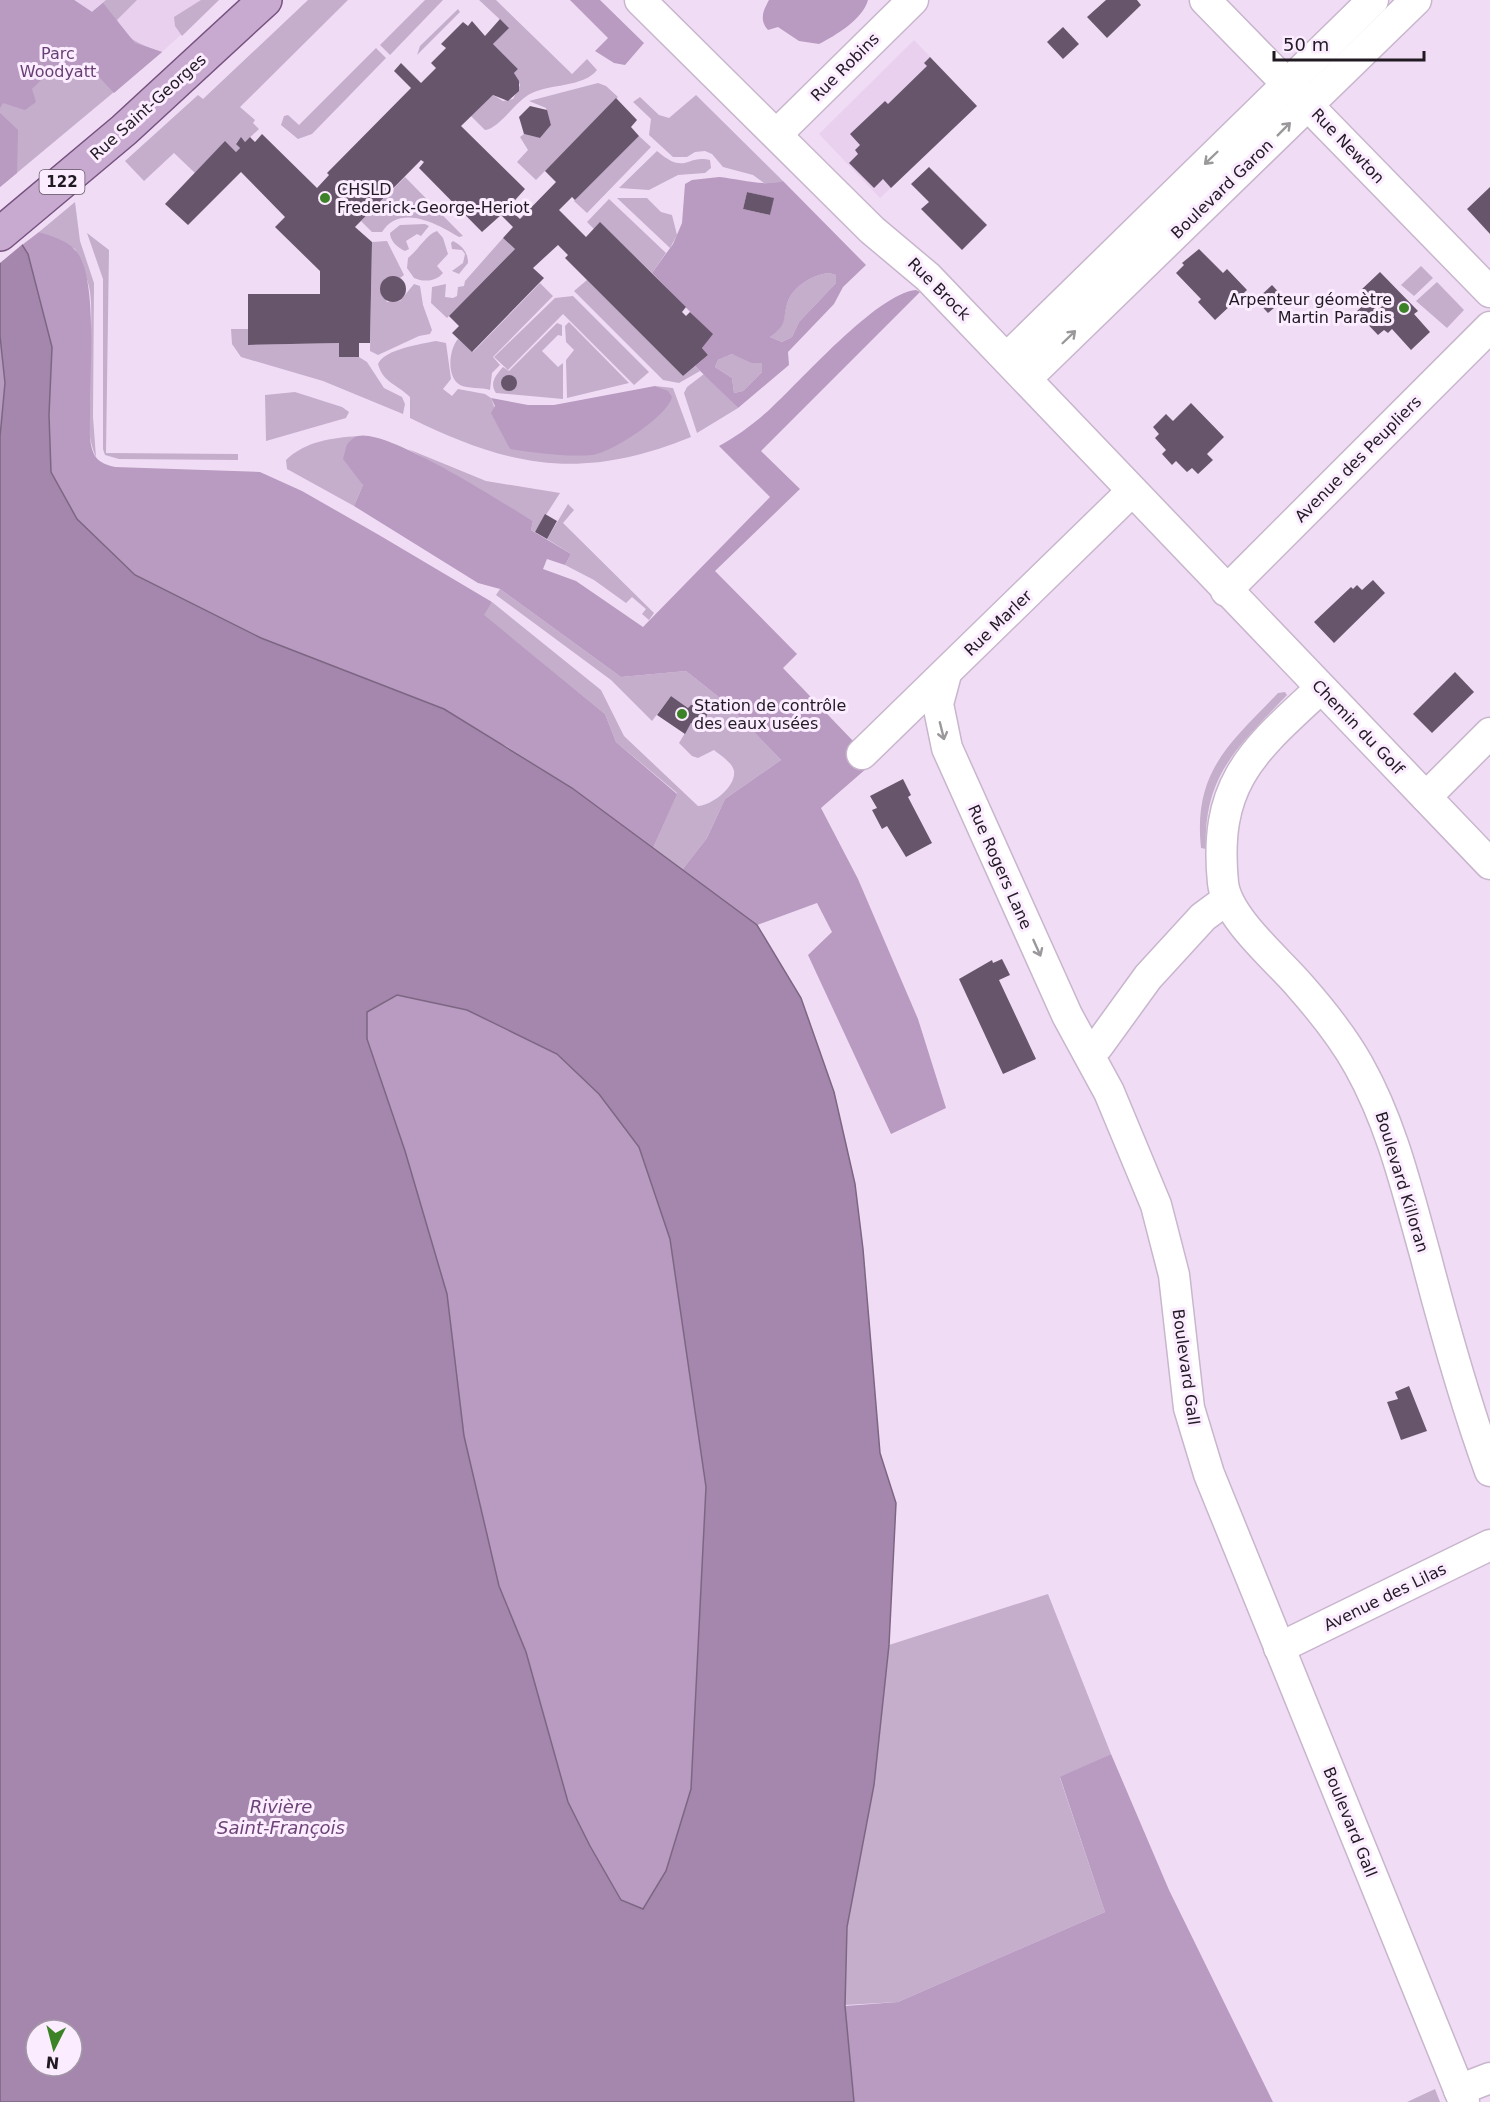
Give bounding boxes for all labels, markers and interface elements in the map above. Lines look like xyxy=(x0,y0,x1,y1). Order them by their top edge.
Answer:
scale bar xyxy=(1274,24,1424,62)
street label: Rue Robins xyxy=(807,29,883,105)
text: 50 m xyxy=(1283,34,1329,55)
park label: Parc Woodyatt xyxy=(20,44,96,81)
street label: Rue Saint-Georges xyxy=(86,50,210,164)
street label: Rue Newton xyxy=(1308,105,1388,187)
one-way arrow xyxy=(1277,121,1292,136)
street label: Boulevard Garon xyxy=(1167,135,1277,243)
one-way arrow xyxy=(1203,151,1218,165)
road number: 122 xyxy=(40,170,84,194)
place label: CHSLD Frederick-George-Heriot xyxy=(337,180,530,217)
marker: CHSLD Frederick-George-Heriot xyxy=(318,191,332,205)
street label: Rue Brock xyxy=(904,254,975,325)
place label: Arpenteur géomètre Martin Paradis xyxy=(1229,290,1392,327)
marker: Arpenteur géomètre Martin Paradis xyxy=(1397,301,1411,315)
one-way arrow xyxy=(1061,330,1076,345)
street label: Avenue des Peupliers xyxy=(1291,392,1425,526)
street label: Rue Marler xyxy=(960,586,1036,660)
street label: Chemin du Golf xyxy=(1308,676,1408,778)
place label: Station de contrôle des eaux usées xyxy=(694,696,846,733)
marker: Station de contrôle des eaux usées xyxy=(675,707,689,721)
one-way arrow xyxy=(937,721,949,740)
street label: Rue Rogers Lane xyxy=(964,802,1036,932)
one-way arrow xyxy=(1032,939,1043,957)
street label: Boulevard Killoran xyxy=(1372,1109,1432,1255)
street label: Boulevard Gall xyxy=(1168,1308,1204,1426)
street label: Avenue des Lilas xyxy=(1321,1559,1449,1635)
street label: Boulevard Gall xyxy=(1319,1764,1381,1880)
water label: Rivière Saint-François xyxy=(217,1796,345,1838)
north arrow xyxy=(24,2018,84,2078)
text: N xyxy=(45,2052,60,2073)

